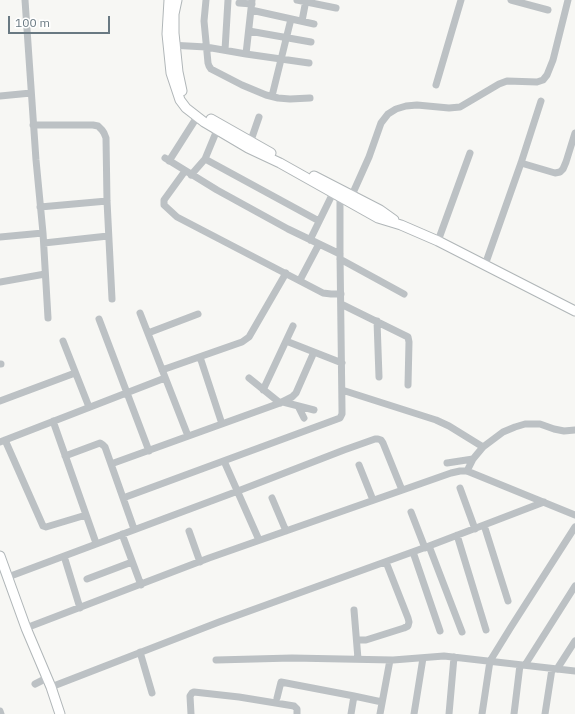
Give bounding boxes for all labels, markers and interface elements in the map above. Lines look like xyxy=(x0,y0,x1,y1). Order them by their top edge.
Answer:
scale bar xyxy=(10,8,112,34)
text: 100 m xyxy=(15,15,50,30)

